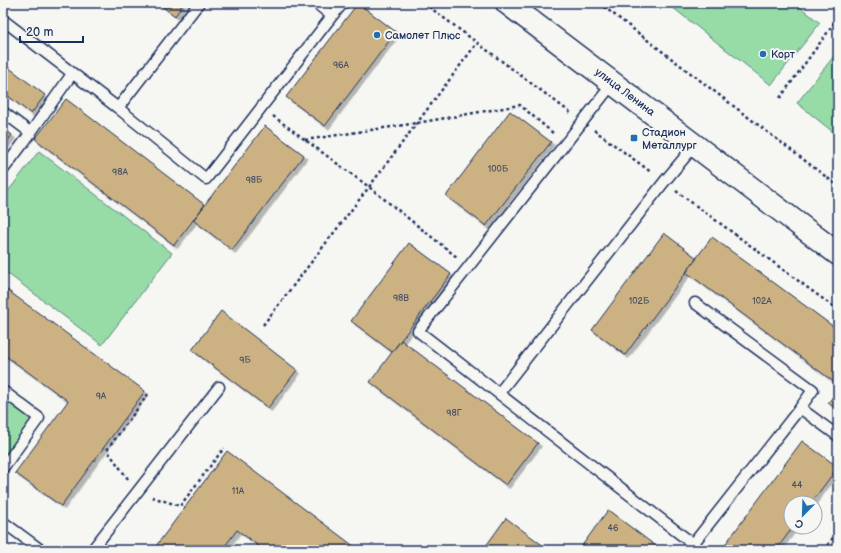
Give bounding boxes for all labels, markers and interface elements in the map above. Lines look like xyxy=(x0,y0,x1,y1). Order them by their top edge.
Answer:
scale bar xyxy=(20,18,83,44)
text: 20 m xyxy=(26,25,53,40)
place label: Самолет Плюс xyxy=(385,29,461,42)
marker: Самолет Плюс xyxy=(372,30,382,40)
place label: Корт xyxy=(771,48,795,61)
marker: Корт xyxy=(758,49,768,59)
house number: 96А xyxy=(333,60,350,71)
street label: улица Ленина xyxy=(592,65,658,119)
place label: Стадион Металлург xyxy=(642,126,697,152)
marker: Стадион Металлург xyxy=(629,133,639,143)
house number: 100Б xyxy=(488,164,509,175)
house number: 98А xyxy=(112,167,128,178)
house number: 98Б xyxy=(246,175,263,186)
house number: 98В xyxy=(393,293,409,304)
house number: 102Б xyxy=(629,296,650,307)
house number: 102А xyxy=(752,296,772,307)
house number: 9Б xyxy=(239,355,251,366)
house number: 9А xyxy=(96,391,107,402)
house number: 98Г xyxy=(446,408,462,419)
house number: 44 xyxy=(792,480,803,491)
house number: 11А xyxy=(232,486,245,497)
north arrow xyxy=(783,495,823,535)
text: С xyxy=(793,516,805,531)
house number: 46 xyxy=(608,523,619,534)

